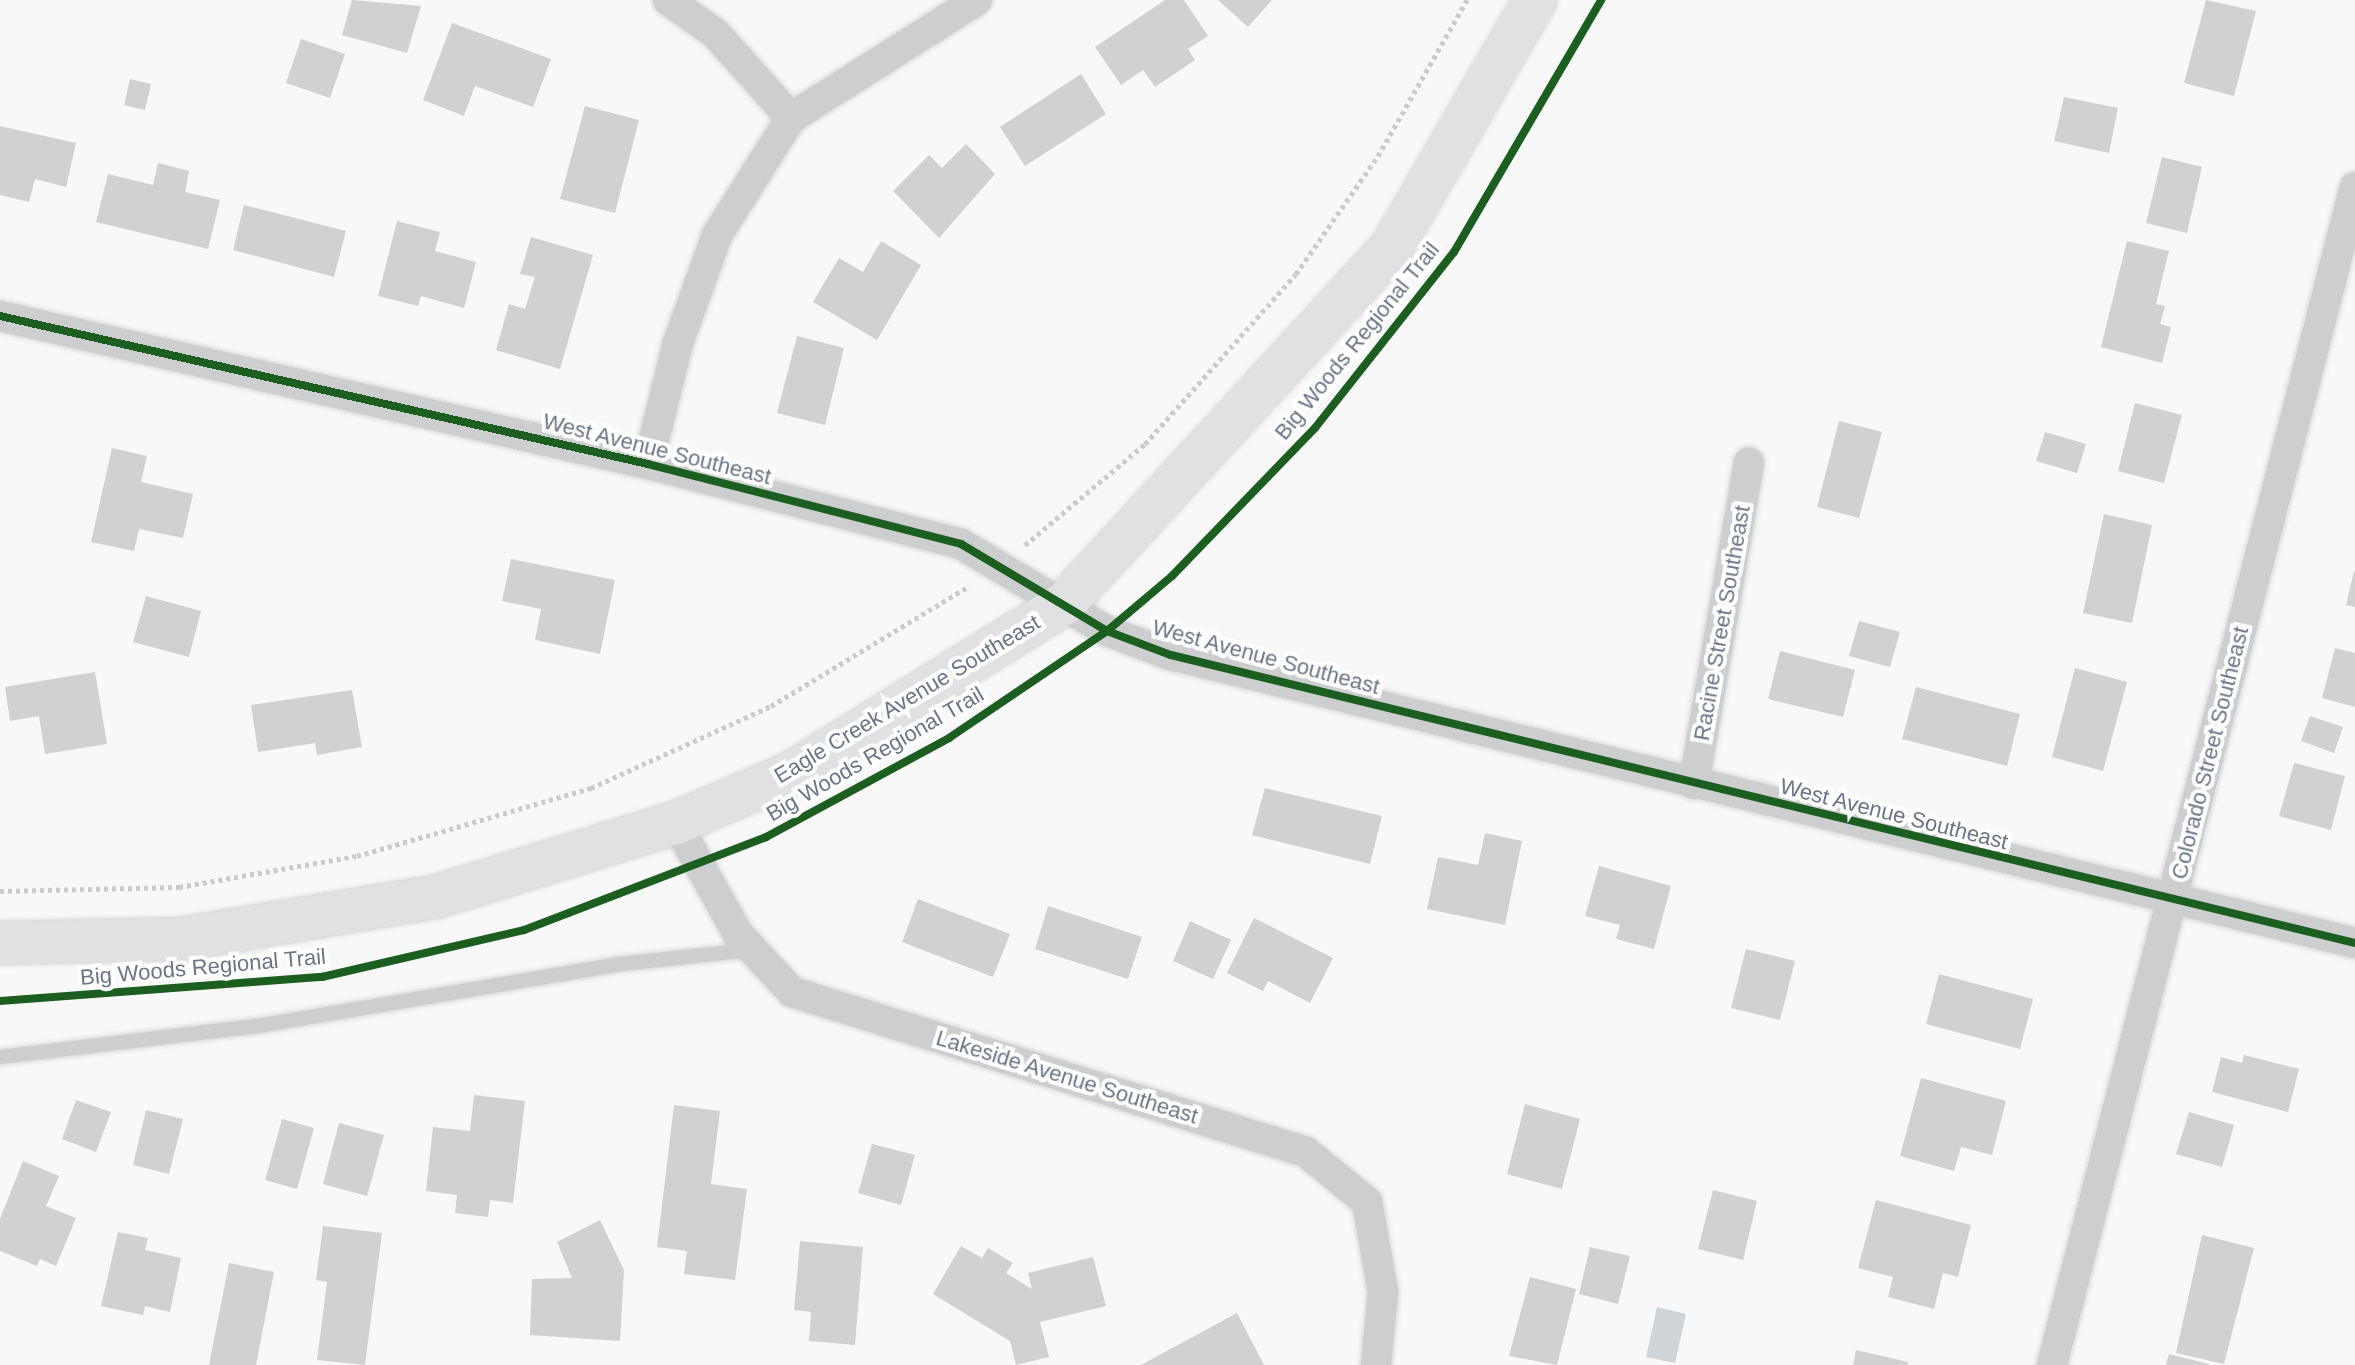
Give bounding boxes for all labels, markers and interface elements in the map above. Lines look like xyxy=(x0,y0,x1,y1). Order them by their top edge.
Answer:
street label: Big Woods Regional Trail xyxy=(1269,237,1445,445)
street label: West Avenue Southeast xyxy=(540,408,774,490)
street label: Racine Street Southeast xyxy=(1688,503,1756,743)
street label: Eagle Creek Avenue Southeast xyxy=(769,609,1045,789)
street label: West Avenue Southeast xyxy=(1149,614,1383,700)
street label: Colorado Street Southeast xyxy=(2166,624,2254,882)
street label: Big Woods Regional Trail xyxy=(761,681,989,827)
street label: West Avenue Southeast xyxy=(1777,773,2011,855)
street label: Big Woods Regional Trail xyxy=(79,943,327,991)
street label: Lakeside Avenue Southeast xyxy=(932,1024,1202,1130)

